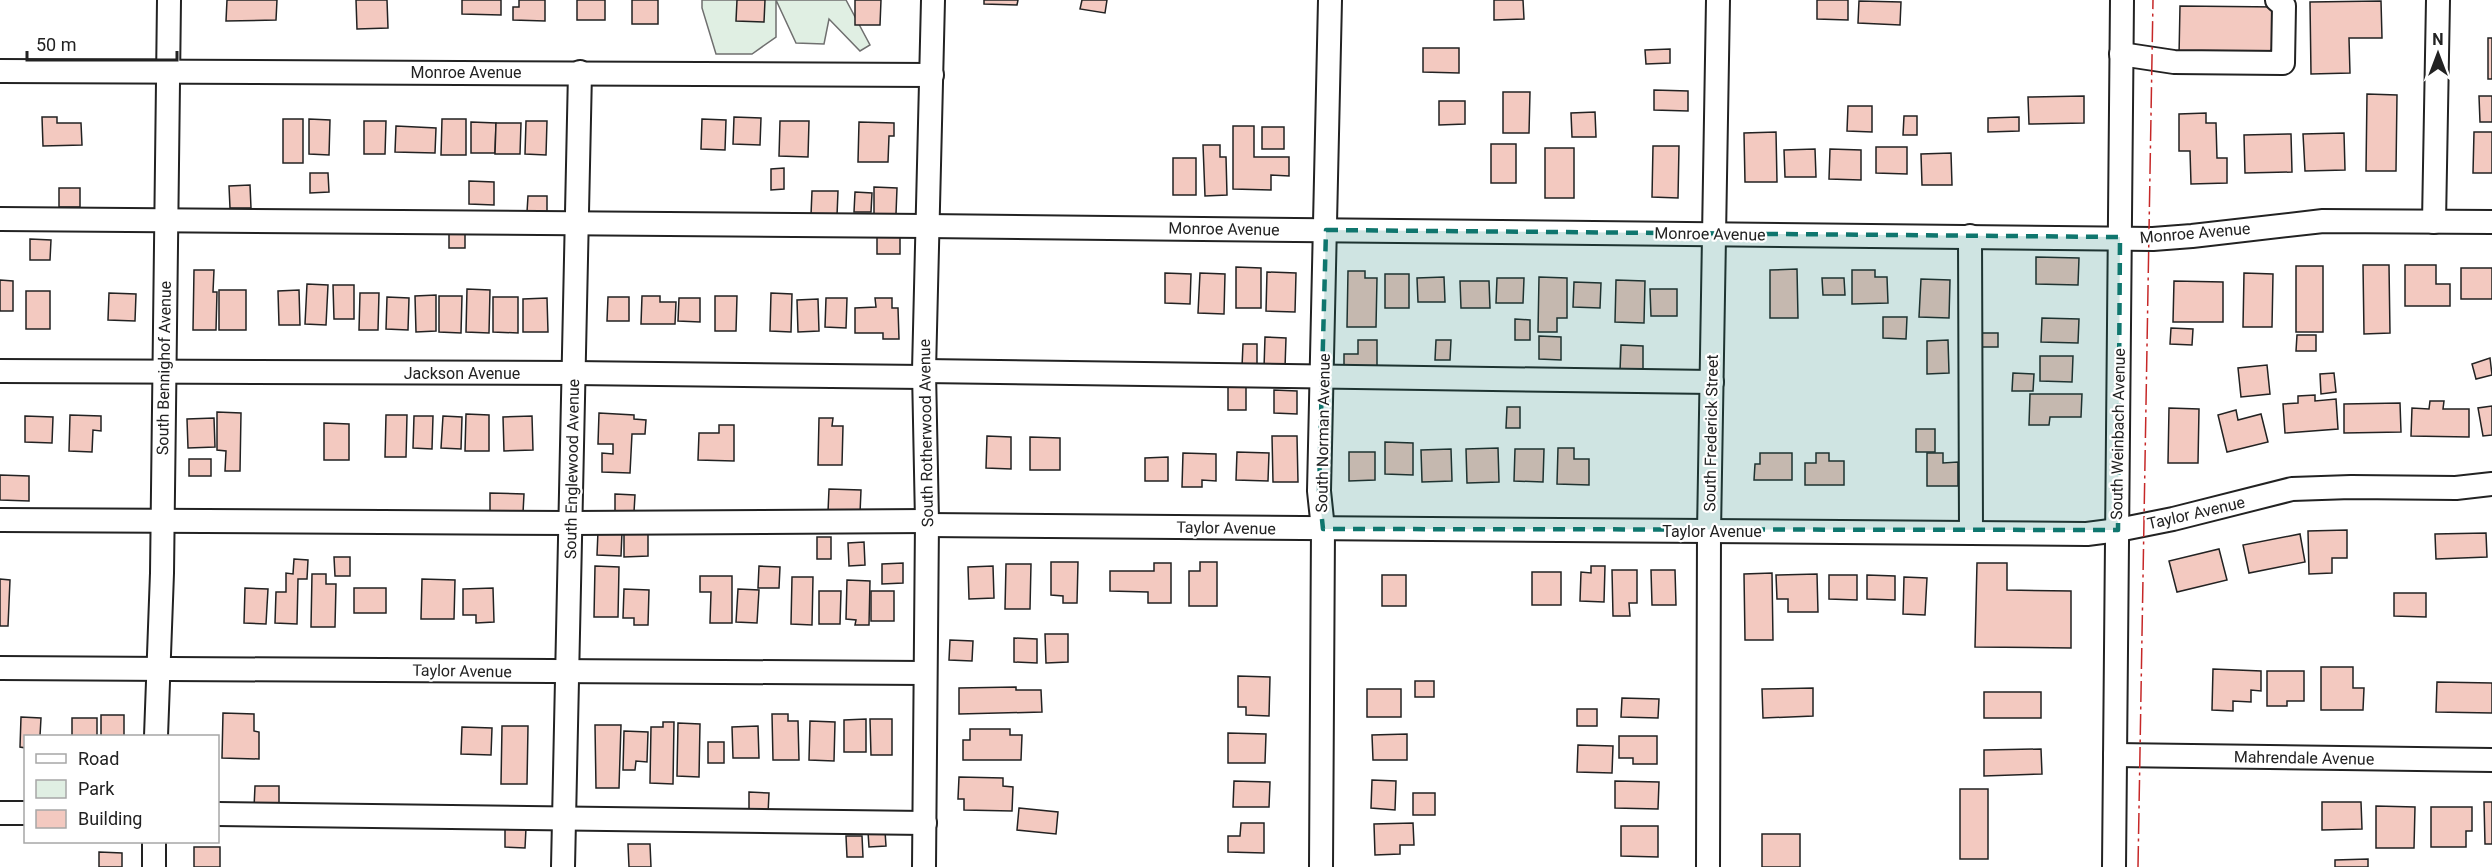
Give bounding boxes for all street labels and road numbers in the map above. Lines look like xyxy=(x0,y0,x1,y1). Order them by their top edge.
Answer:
street label: Monroe Avenue xyxy=(410,63,522,82)
street label: Monroe Avenue xyxy=(1168,219,1280,239)
street label: Monroe Avenue xyxy=(2139,219,2251,247)
street label: Monroe Avenue xyxy=(1654,224,1766,244)
street label: South Bennighof Avenue xyxy=(153,281,175,455)
street label: South Rotherwood Avenue xyxy=(915,339,937,527)
street label: South Weinbach Avenue xyxy=(2107,348,2129,520)
street label: South Norman Avenue xyxy=(1312,353,1334,513)
street label: South Frederick Street xyxy=(1700,354,1722,512)
street label: Jackson Avenue xyxy=(404,364,520,383)
street label: South Englewood Avenue xyxy=(561,379,583,559)
street label: Taylor Avenue xyxy=(2145,493,2247,533)
street label: Taylor Avenue xyxy=(1176,518,1276,538)
street label: Taylor Avenue xyxy=(1662,522,1762,541)
street label: Taylor Avenue xyxy=(412,661,512,681)
street label: Mahrendale Avenue xyxy=(2234,747,2374,769)

